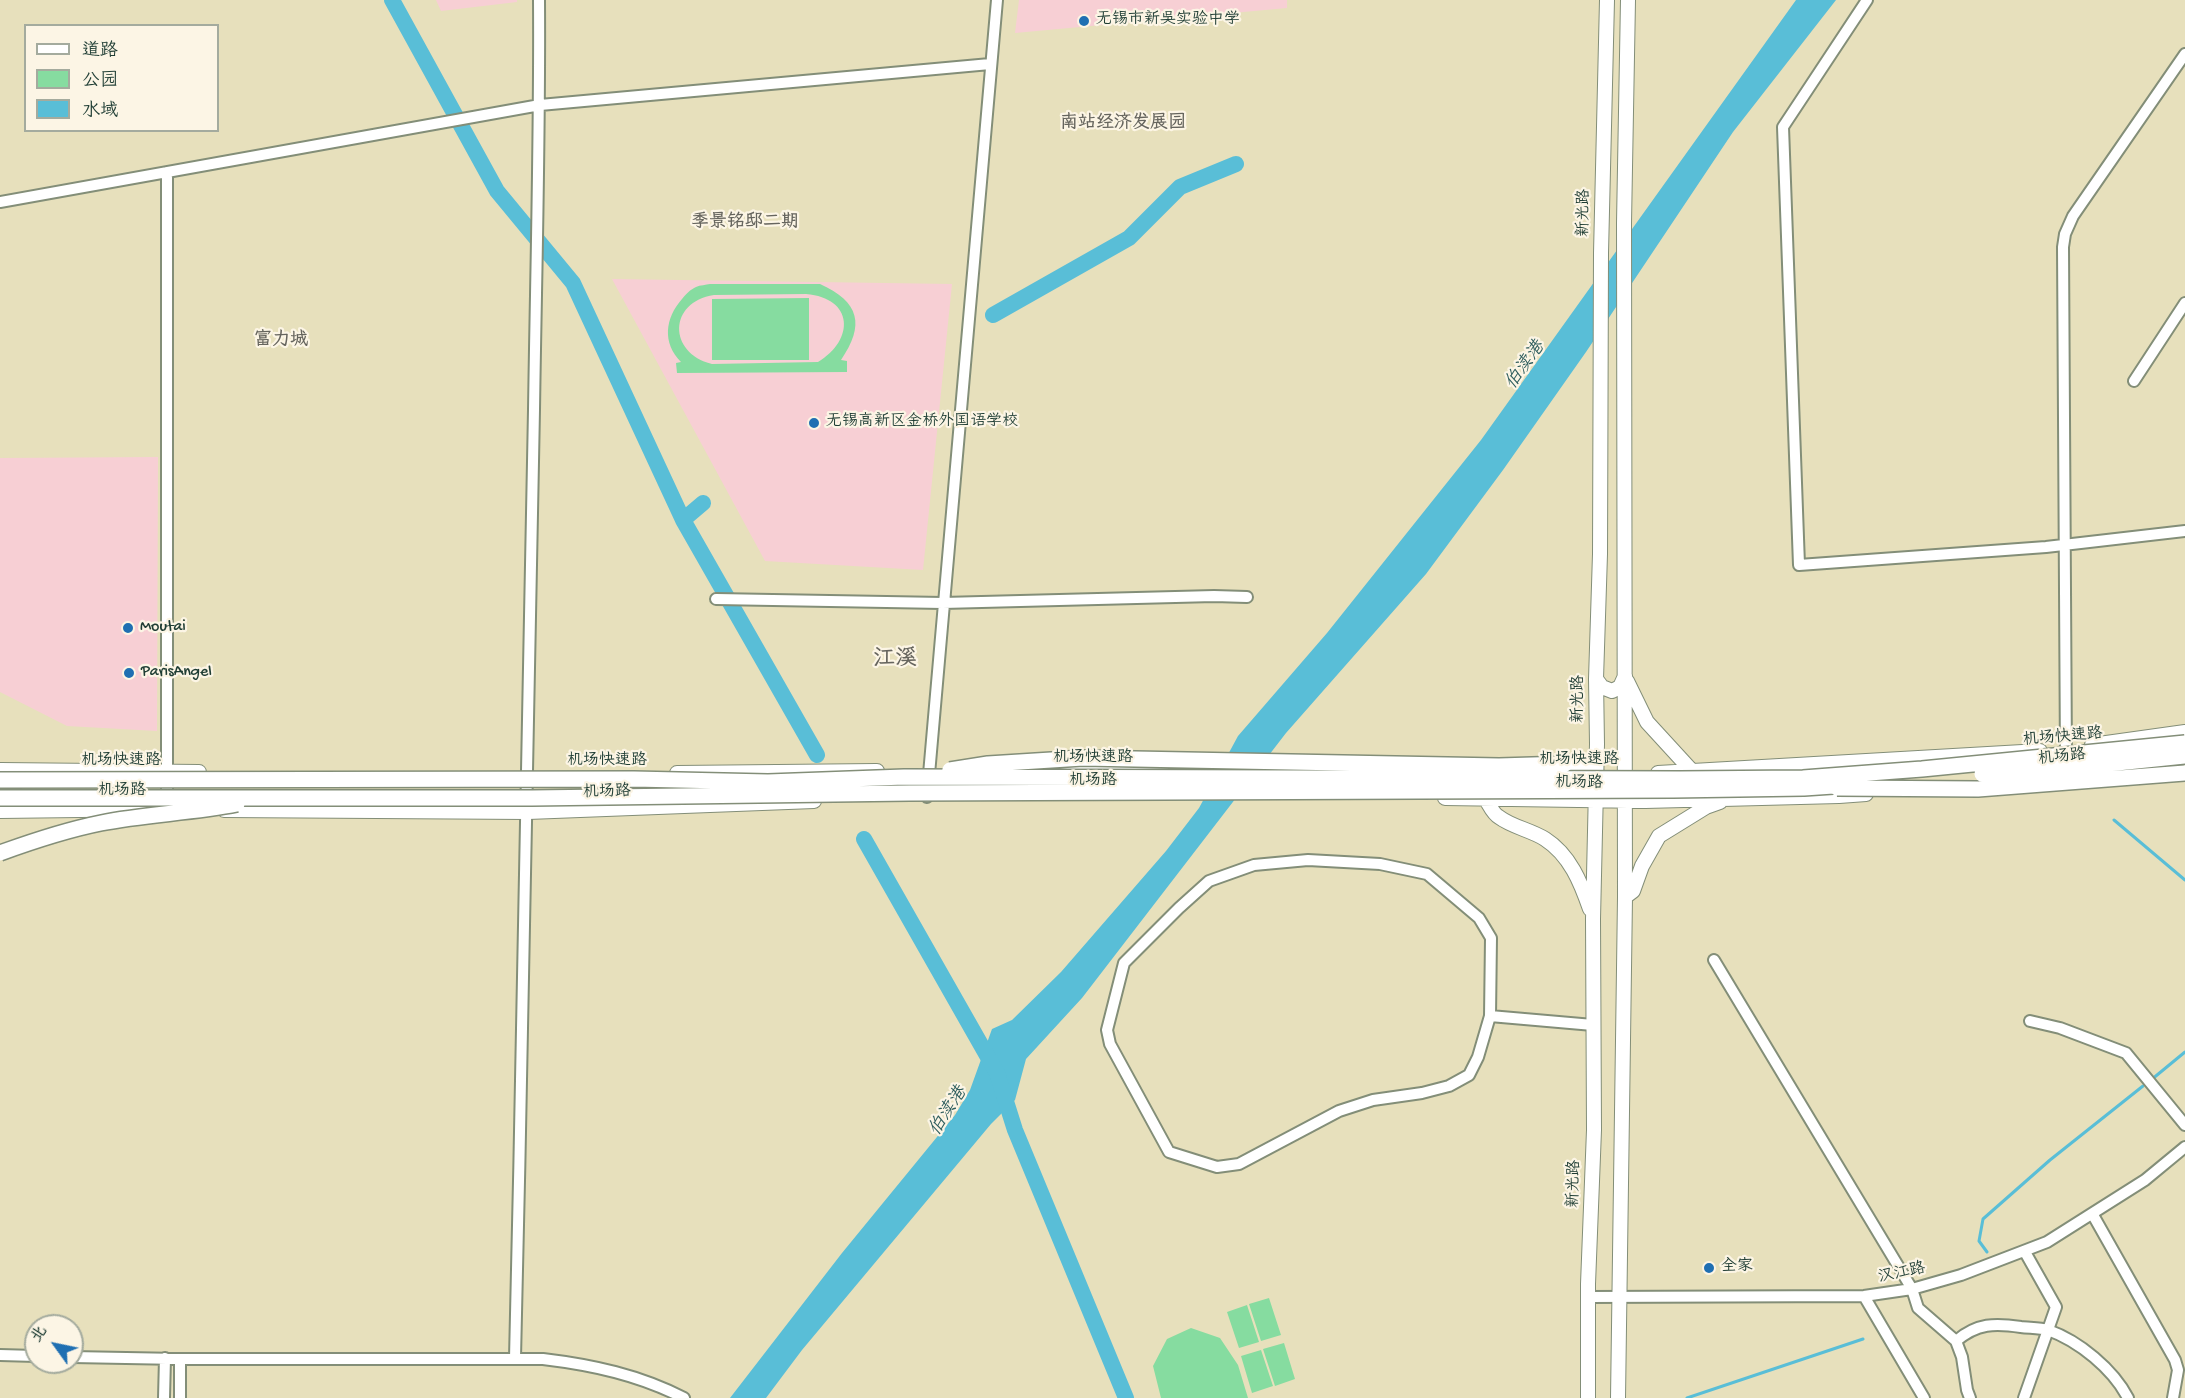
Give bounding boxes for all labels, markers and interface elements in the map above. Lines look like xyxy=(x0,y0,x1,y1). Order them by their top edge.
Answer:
place label: 无锡市新吴实验中学 xyxy=(1096,11,1240,31)
marker: 无锡市新吴实验中学 xyxy=(1077,14,1091,28)
legend xyxy=(24,24,219,132)
text: 道路 xyxy=(82,41,118,62)
text: 公园 xyxy=(82,71,118,92)
text: 水域 xyxy=(82,101,118,122)
district label: 南站经济发展园 xyxy=(1060,113,1186,135)
street label: 新光路 xyxy=(1575,189,1595,237)
district label: 季景铭邸二期 xyxy=(691,212,799,234)
district label: 富力城 xyxy=(254,330,308,352)
water label: 伯渎港 xyxy=(1501,338,1551,394)
place label: 无锡高新区金桥外国语学校 xyxy=(826,413,1018,433)
marker: 无锡高新区金桥外国语学校 xyxy=(807,416,821,430)
place label: Moutai xyxy=(140,618,186,638)
marker: Moutai xyxy=(121,621,135,635)
district label: 江溪 xyxy=(873,648,917,674)
place label: ParisAngel xyxy=(141,663,212,683)
marker: ParisAngel xyxy=(122,666,136,680)
street label: 新光路 xyxy=(1570,675,1590,723)
street label: 机场快速路 xyxy=(2022,725,2104,751)
street label: 机场路 xyxy=(2037,746,2087,770)
street label: 机场快速路 xyxy=(1053,749,1133,769)
street label: 机场快速路 xyxy=(1539,751,1619,771)
street label: 机场快速路 xyxy=(81,752,161,772)
street label: 机场快速路 xyxy=(567,752,647,772)
street label: 机场路 xyxy=(1069,772,1117,792)
street label: 机场路 xyxy=(1555,774,1603,794)
street label: 机场路 xyxy=(98,782,146,802)
street label: 机场路 xyxy=(583,783,631,803)
water label: 伯渎港 xyxy=(925,1083,973,1141)
street label: 新光路 xyxy=(1565,1160,1585,1208)
place label: 全家 xyxy=(1721,1258,1753,1278)
street label: 汉江路 xyxy=(1877,1260,1927,1288)
marker: 全家 xyxy=(1702,1261,1716,1275)
north arrow xyxy=(24,1314,84,1374)
text: 北 xyxy=(28,1323,52,1347)

